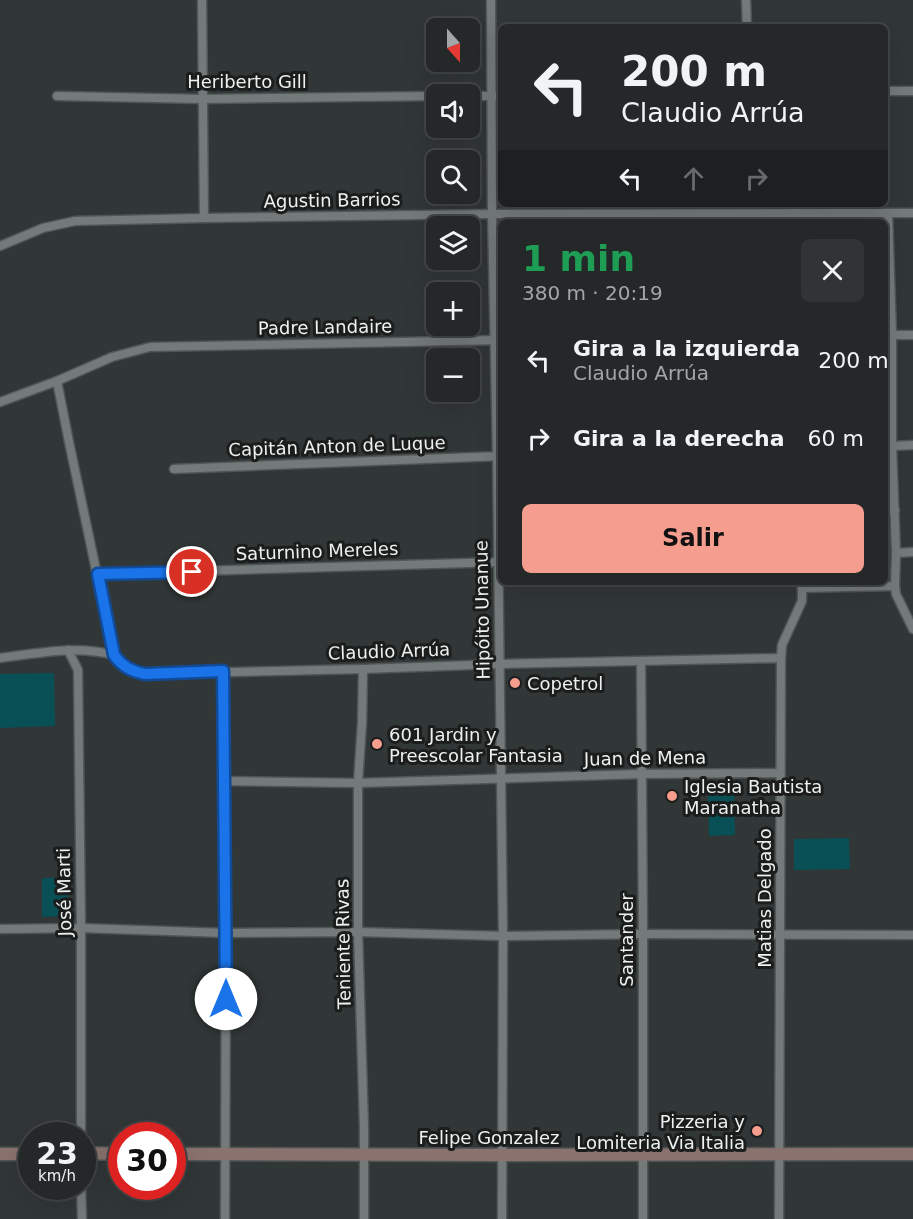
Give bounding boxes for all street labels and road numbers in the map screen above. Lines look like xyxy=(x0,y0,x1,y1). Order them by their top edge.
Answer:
street label: Heriberto Gill xyxy=(187,71,307,92)
street label: Agustin Barrios xyxy=(263,188,401,212)
street label: Padre Landaire xyxy=(258,315,392,339)
street label: Capitán Anton de Luque xyxy=(228,432,446,460)
street label: Saturnino Mereles xyxy=(235,538,399,564)
street label: Hipóito Unanue xyxy=(470,540,494,680)
street label: Claudio Arrúa xyxy=(327,638,451,664)
street label: Juan de Mena xyxy=(583,746,706,770)
street label: Matias Delgado xyxy=(754,828,775,968)
street label: José Marti xyxy=(53,848,75,937)
street label: Teniente Rivas xyxy=(331,879,355,1010)
street label: Santander xyxy=(616,893,637,987)
street label: Felipe Gonzalez xyxy=(418,1127,560,1148)

